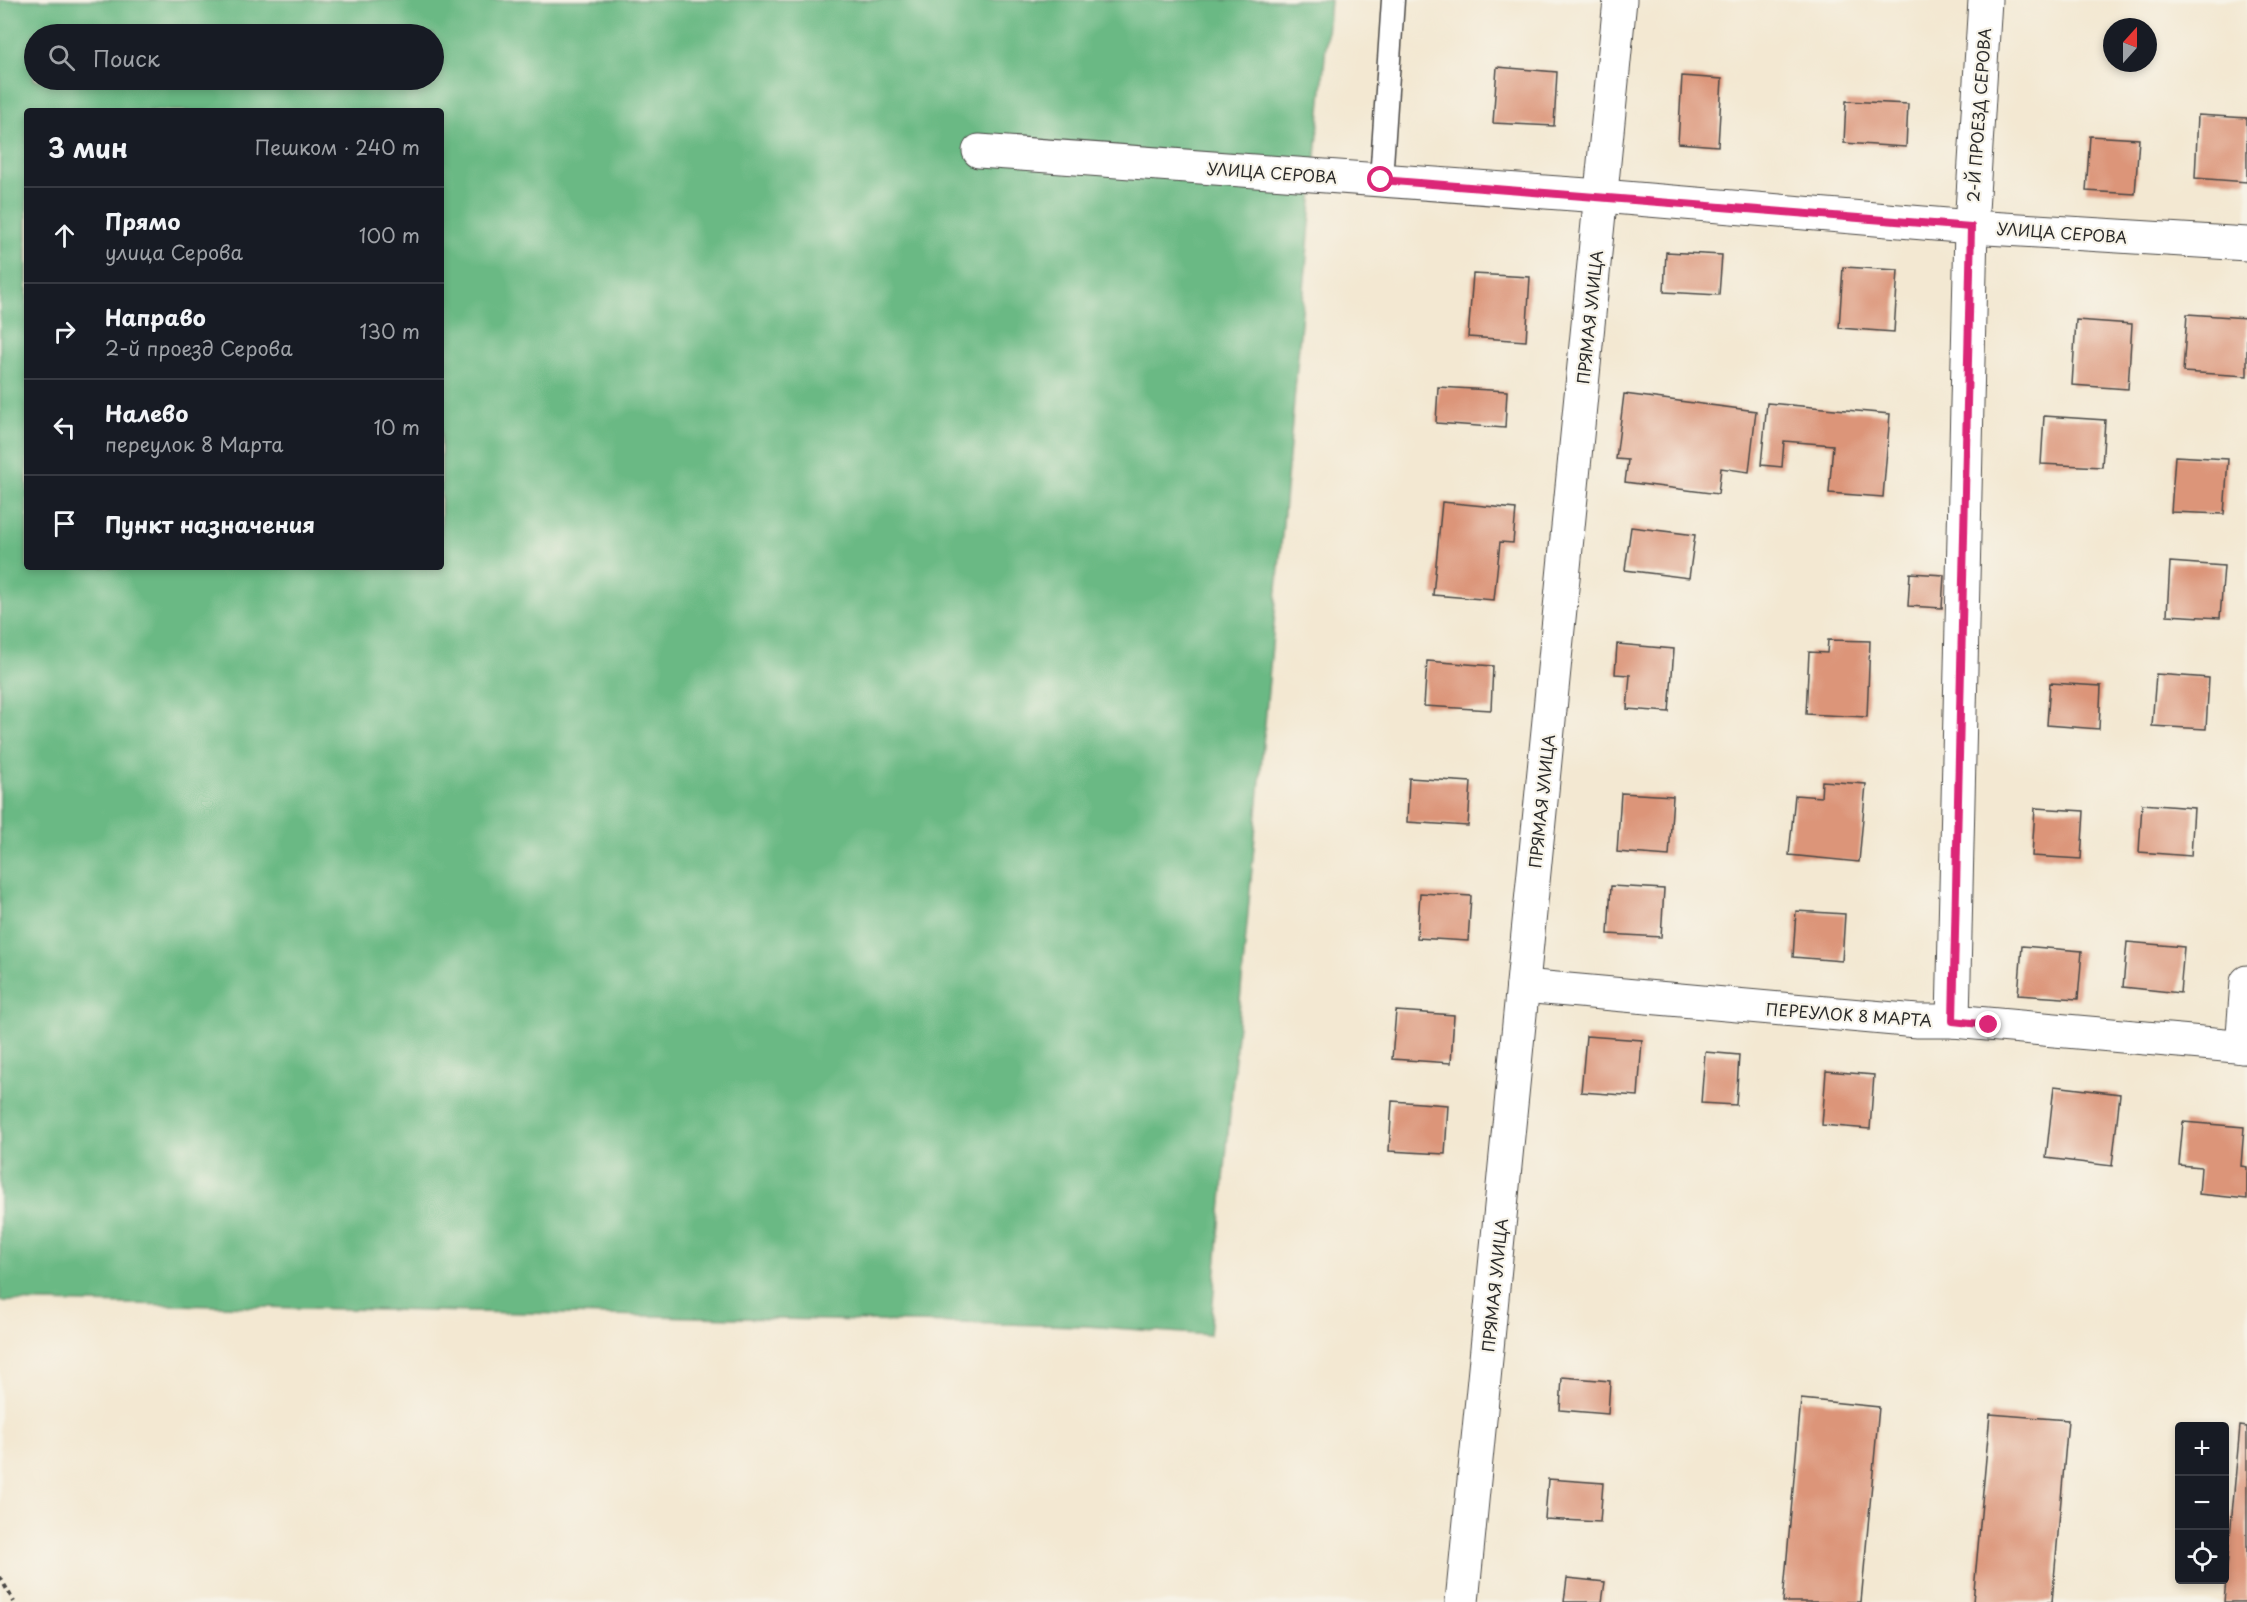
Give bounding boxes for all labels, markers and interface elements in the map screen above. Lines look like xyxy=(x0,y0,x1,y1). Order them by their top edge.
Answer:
north arrow xyxy=(2103,18,2157,72)
search box xyxy=(24,24,444,90)
street label: 2-Й ПРОЕЗД СЕРОВА xyxy=(1960,27,1996,203)
icon: search xyxy=(45,41,78,74)
text: Поиск xyxy=(93,41,160,74)
text: 3 мин xyxy=(48,128,128,167)
text: Пешком · 240 m xyxy=(255,132,420,162)
street label: УЛИЦА СЕРОВА xyxy=(1206,155,1338,189)
route start xyxy=(1367,166,1393,192)
text: Прямо xyxy=(105,204,180,237)
street label: УЛИЦА СЕРОВА xyxy=(1996,215,2128,249)
icon: ahead xyxy=(48,219,81,252)
text: 100 m xyxy=(359,220,420,250)
text: улица Серова xyxy=(105,237,243,267)
street label: ПРЯМАЯ УЛИЦА xyxy=(1570,249,1608,385)
text: Направо xyxy=(105,300,206,333)
icon: right xyxy=(48,315,81,348)
text: 130 m xyxy=(360,316,420,346)
text: 2-й проезд Серова xyxy=(105,333,293,363)
text: Налево xyxy=(105,396,188,429)
icon: left xyxy=(48,411,81,444)
text: 10 m xyxy=(373,412,420,442)
text: переулок 8 Марта xyxy=(105,429,284,459)
icon: arrive xyxy=(48,507,81,540)
text: Пункт назначения xyxy=(105,507,315,540)
street label: ПРЯМАЯ УЛИЦА xyxy=(1522,733,1560,869)
street label: ПЕРЕУЛОК 8 МАРТА xyxy=(1765,996,1933,1032)
route end xyxy=(1975,1011,2001,1037)
street label: ПРЯМАЯ УЛИЦА xyxy=(1475,1217,1513,1353)
map controls xyxy=(2175,1422,2229,1584)
button: + xyxy=(2175,1422,2229,1476)
button: − xyxy=(2175,1476,2229,1530)
button: locate xyxy=(2175,1530,2229,1584)

